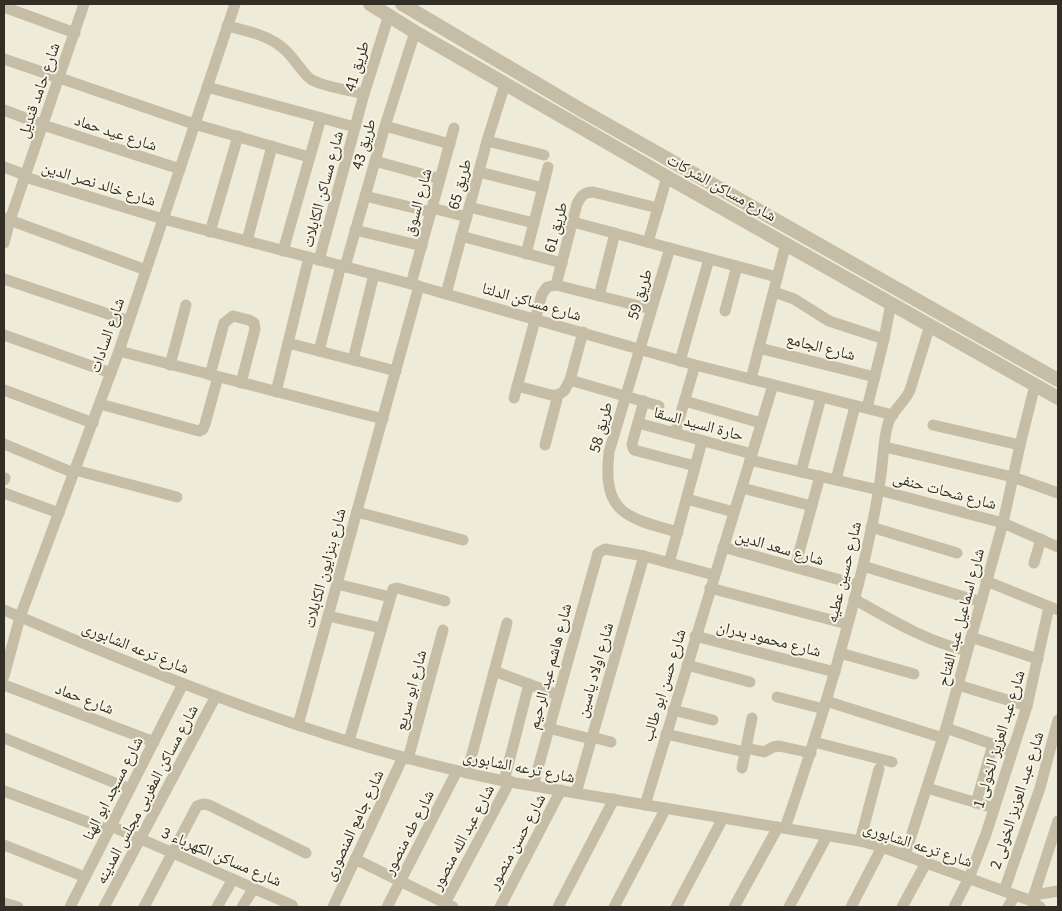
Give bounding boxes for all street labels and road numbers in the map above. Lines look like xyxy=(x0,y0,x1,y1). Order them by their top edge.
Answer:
street label: طريق 41 xyxy=(339,38,375,94)
street label: شارع حامد قنديل xyxy=(12,40,66,141)
street label: شارع عيد حماد xyxy=(72,109,160,157)
street label: طريق 43 xyxy=(346,116,382,172)
street label: شارع مساكن الكابلات xyxy=(297,129,349,250)
street label: شارع مساكن الشركات xyxy=(663,149,780,227)
street label: شارع خالد نصر الدين xyxy=(39,156,158,212)
street label: طريق 65 xyxy=(443,156,477,212)
street label: شارع السوق xyxy=(398,166,438,239)
street label: طريق 61 xyxy=(539,199,573,255)
street label: طريق 59 xyxy=(622,266,658,322)
street label: شارع مساكن الدلتا xyxy=(479,277,584,327)
street label: شارع السادات xyxy=(84,295,130,376)
street label: شارع الجامع xyxy=(784,328,858,366)
street label: طريق 58 xyxy=(584,399,618,455)
street label: حارة السيد السقا xyxy=(651,401,746,447)
street label: شارع شحات حنفى xyxy=(890,467,999,515)
street label: شارع بنزايون الكابلات xyxy=(298,506,352,631)
street label: شارع حسين عطيه xyxy=(821,519,867,625)
street label: شارع سعد الدين xyxy=(733,525,827,571)
street label: شارع اسماعيل عبد الفتاح xyxy=(932,546,990,689)
street label: شارع هاشم عبد الرحيم xyxy=(523,601,577,732)
street label: شارع محمود بدران xyxy=(714,615,823,663)
street label: شارع ترعه الشابورى xyxy=(79,616,193,679)
street label: شارع اولاد ياسين xyxy=(571,620,619,721)
street label: شارع حسن ابو طالب xyxy=(636,626,692,744)
street label: شارع ابو سريع xyxy=(390,648,432,733)
street label: شارع عبد العزيز الخولى 1 xyxy=(967,667,1030,811)
street label: شارع حماد xyxy=(52,678,117,720)
street label: شارع مساكن المغربى مجلس المدينه xyxy=(90,701,204,888)
street label: شارع عبد العزيز الخولى 2 xyxy=(984,729,1050,872)
street label: شارع مسجد ابو الهنا xyxy=(77,733,149,844)
street label: شارع ترعه الشابورى xyxy=(461,745,577,789)
street label: شارع جامع المنصورى xyxy=(318,766,389,885)
street label: شارع عبد الله منصور xyxy=(425,781,500,895)
street label: شارع طه منصور xyxy=(378,786,440,880)
street label: شارع حسن منصور xyxy=(482,790,551,894)
street label: شارع ترعه الشابورى xyxy=(860,817,975,873)
street label: شارع مساكن الكهرباء 3 xyxy=(158,822,285,892)

